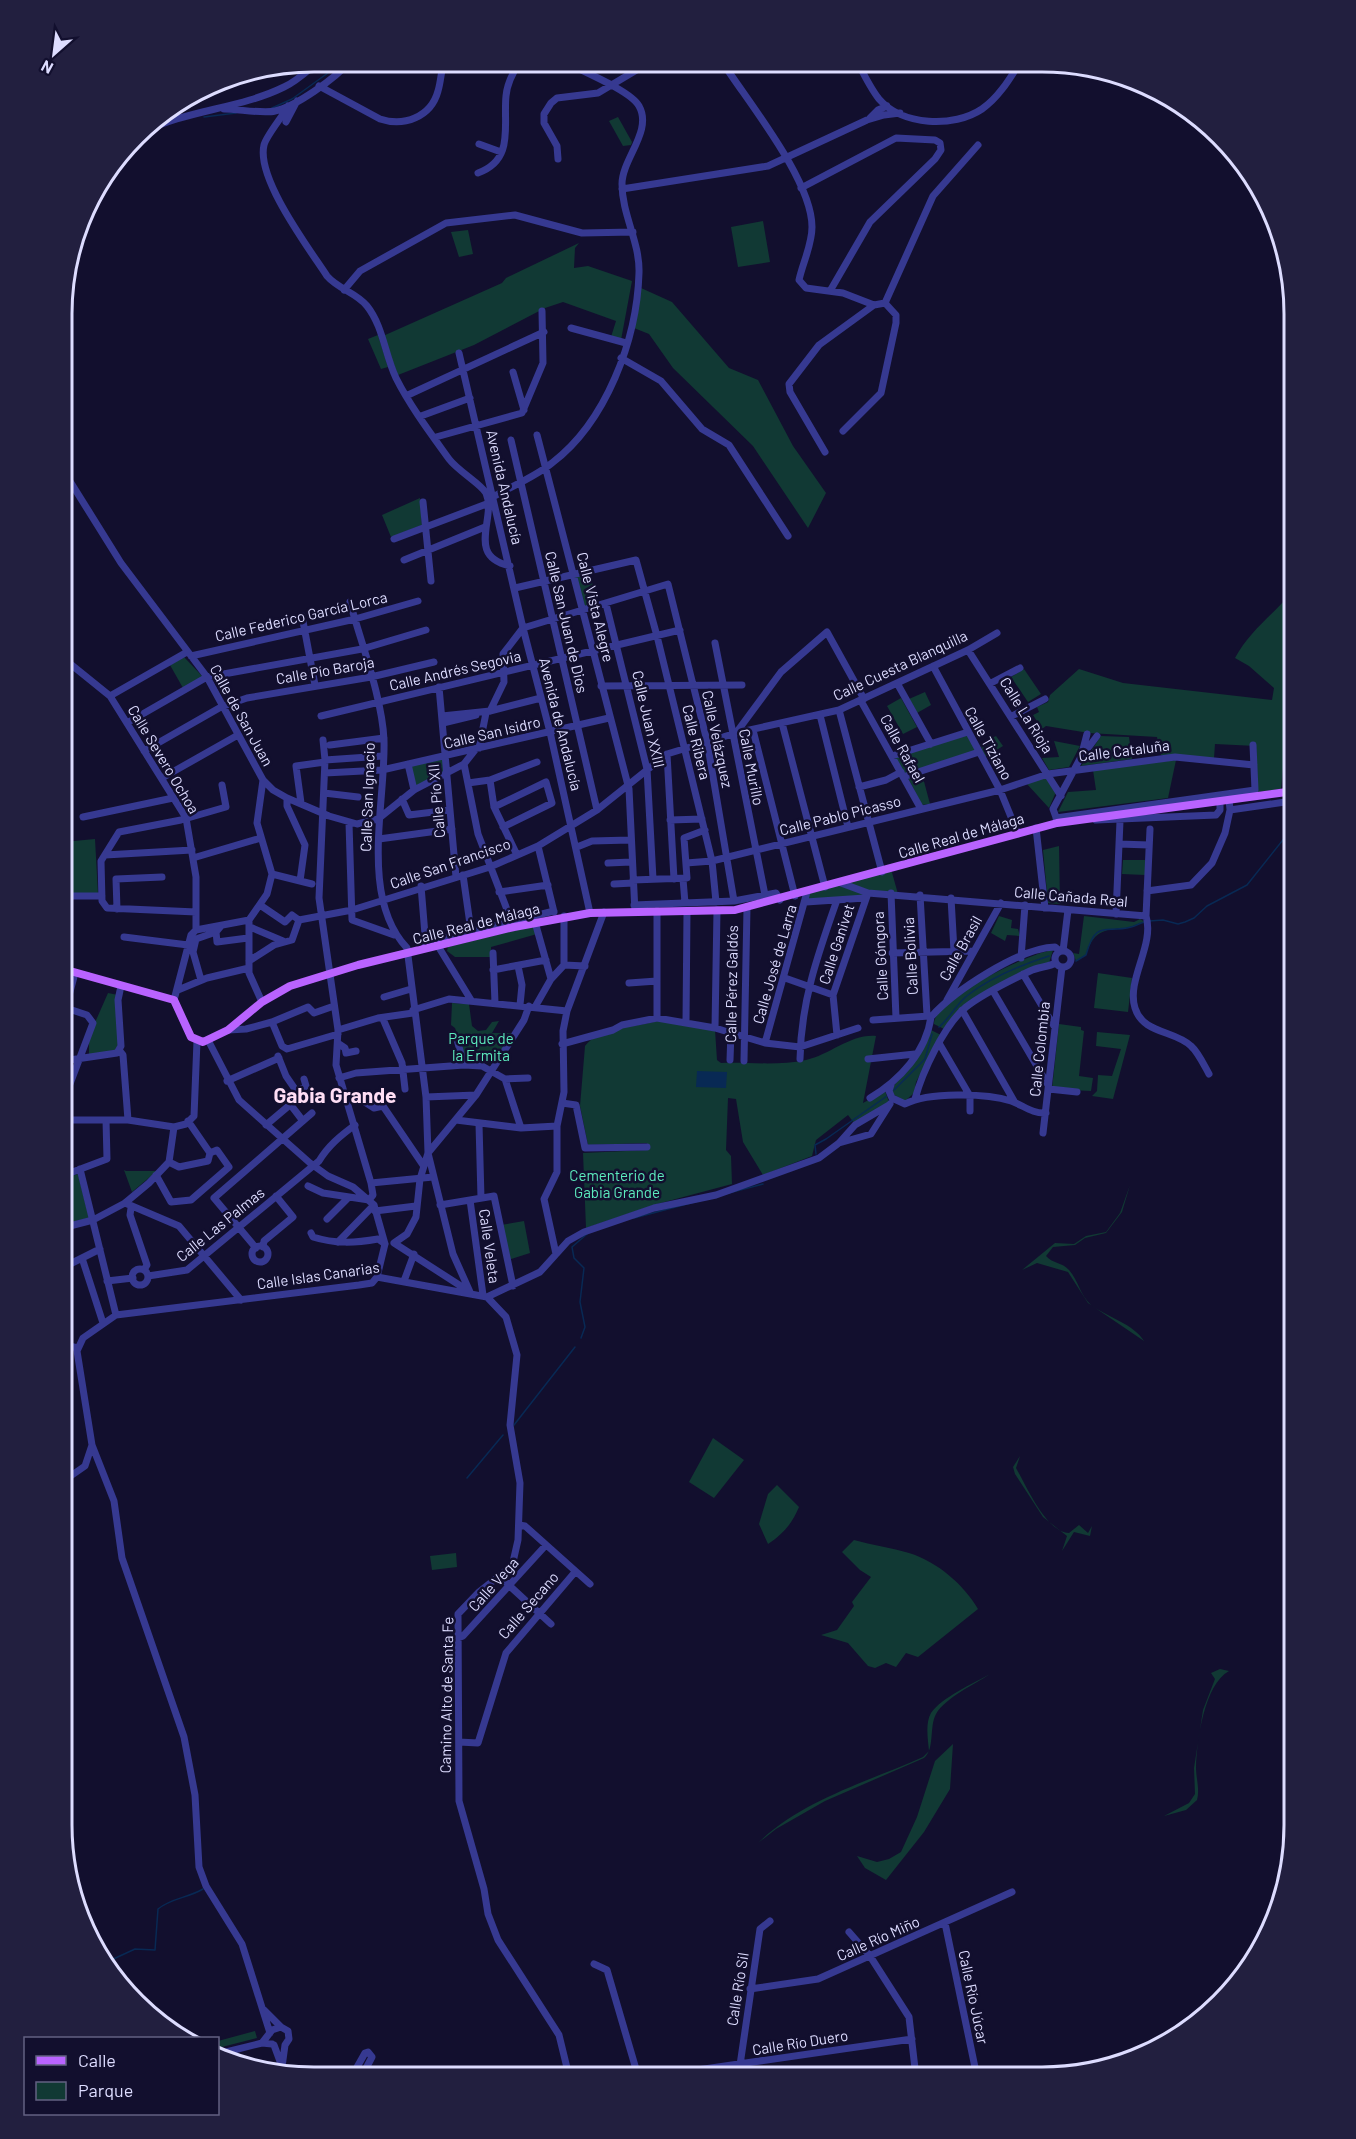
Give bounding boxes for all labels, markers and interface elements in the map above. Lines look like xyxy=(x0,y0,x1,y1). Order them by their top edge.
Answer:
north arrow xyxy=(24,24,84,84)
text: N xyxy=(38,57,56,79)
street label: Avenida Andalucía xyxy=(483,428,527,546)
street label: Calle San Juan de Dios xyxy=(542,549,592,695)
street label: Calle Vista Alegre xyxy=(574,550,618,664)
street label: Calle Federico García Lorca xyxy=(213,587,389,645)
street label: Calle Cuesta Blanquilla xyxy=(830,626,970,704)
street label: Calle Andrés Segovia xyxy=(387,646,523,694)
street label: Calle Pío Baroja xyxy=(274,652,376,688)
street label: Avenida de Andalucía xyxy=(536,656,586,792)
street label: Calle de San Juan xyxy=(207,661,277,769)
street label: Calle Juan XXIII xyxy=(629,669,669,769)
street label: Calle La Rioja xyxy=(997,674,1057,756)
street label: Calle Velázquez xyxy=(699,689,737,790)
street label: Calle Severo Ochoa xyxy=(124,701,204,817)
street label: Calle Ribera xyxy=(679,703,715,781)
street label: Calle Tiziano xyxy=(961,703,1017,783)
street label: Calle Rafael xyxy=(877,711,929,785)
street label: Calle San Isidro xyxy=(442,712,542,752)
street label: Calle Murillo xyxy=(736,727,768,807)
street label: Calle Cataluña xyxy=(1077,735,1171,765)
street label: Calle San Ignacio xyxy=(356,742,378,852)
street label: Calle Pío XII xyxy=(424,763,448,839)
street label: Calle Pablo Picasso xyxy=(777,791,903,839)
street label: Calle Real de Málaga xyxy=(896,808,1026,862)
street label: Calle San Francisco xyxy=(387,834,513,892)
street label: Calle Cañada Real xyxy=(1013,882,1129,910)
street label: Calle Real de Málaga xyxy=(411,899,541,947)
street label: Calle José de Larra xyxy=(748,902,800,1026)
street label: Calle Ganivet xyxy=(815,902,857,986)
street label: Calle Góngora xyxy=(869,911,891,1001)
street label: Calle Brasil xyxy=(935,912,985,984)
street label: Calle Bolivia xyxy=(899,917,921,995)
street label: Calle Pérez Galdós xyxy=(721,925,741,1043)
street label: Calle Colombia xyxy=(1025,1001,1053,1097)
park label: Parque de la Ermita xyxy=(448,1029,514,1064)
district label: Gabia Grande xyxy=(273,1082,397,1107)
park label: Cementerio de Gabia Grande xyxy=(569,1166,665,1201)
street label: Calle Las Palmas xyxy=(172,1183,268,1265)
street label: Calle Veleta xyxy=(476,1208,504,1284)
street label: Calle Islas Canarias xyxy=(256,1257,380,1293)
street label: Calle Vega xyxy=(464,1553,522,1615)
street label: Calle Secano xyxy=(494,1568,562,1642)
street label: Camino Alto de Santa Fe xyxy=(436,1616,456,1774)
street label: Calle Río Miño xyxy=(834,1912,922,1964)
street label: Calle Río Júcar xyxy=(955,1948,993,2046)
street label: Calle Río Sil xyxy=(722,1951,752,2027)
street label: Calle Río Duero xyxy=(751,2026,849,2058)
legend xyxy=(24,2037,219,2115)
text: Calle xyxy=(78,2049,116,2071)
text: Parque xyxy=(78,2079,133,2101)

